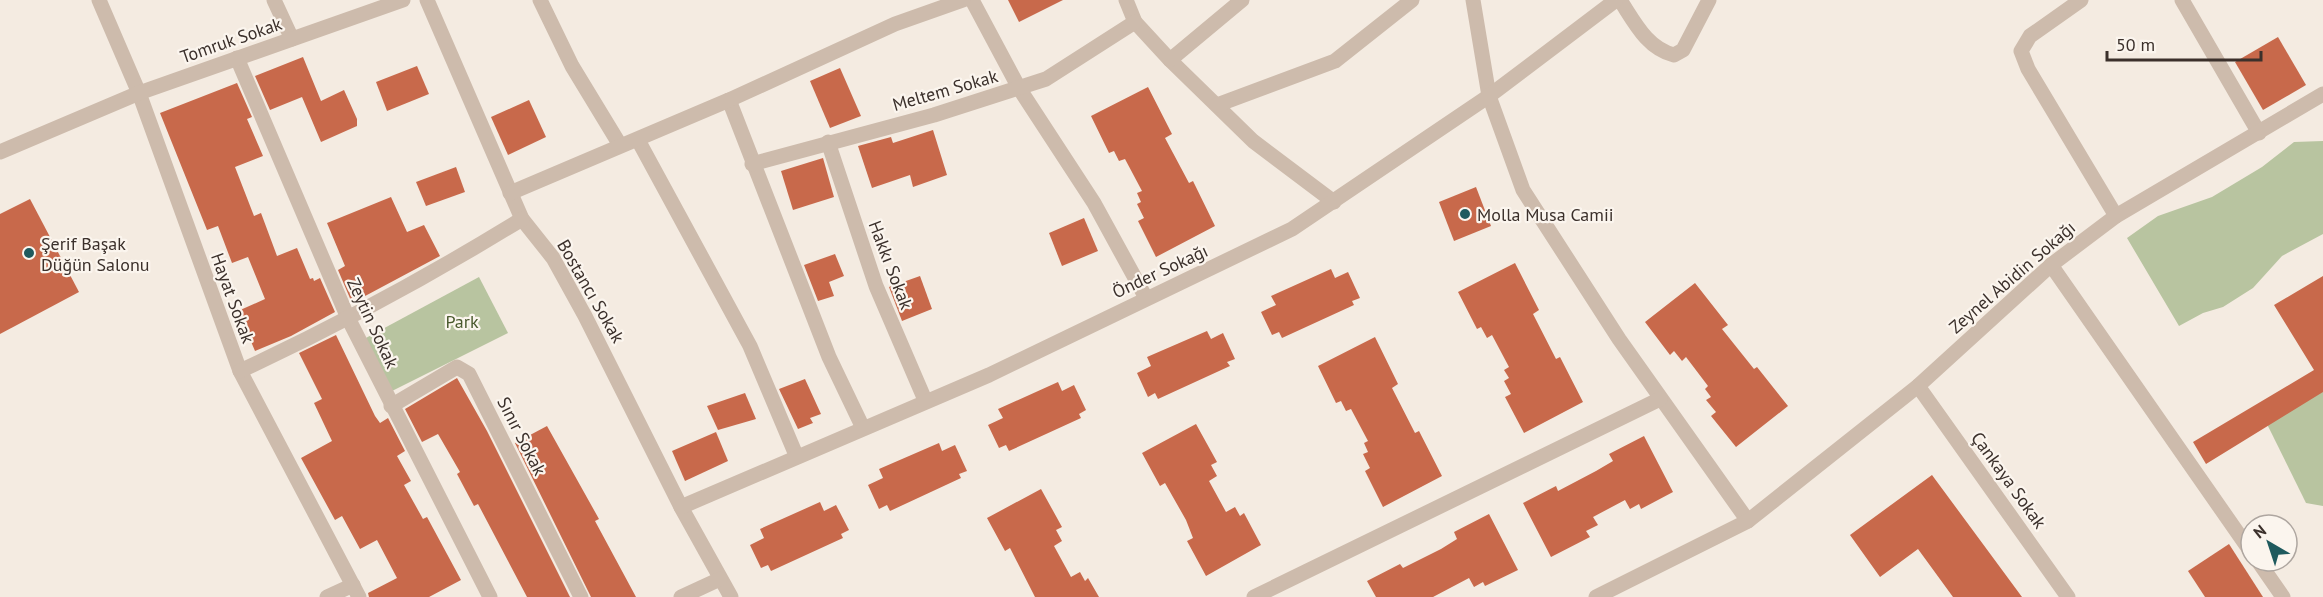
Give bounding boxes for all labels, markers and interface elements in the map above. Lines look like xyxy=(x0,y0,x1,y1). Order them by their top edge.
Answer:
street label: Tomruk Sokak xyxy=(177,12,285,68)
scale bar xyxy=(2107,24,2262,62)
text: 50 m xyxy=(2116,33,2155,56)
street label: Meltem Sokak xyxy=(890,64,1001,116)
place label: Molla Musa Camii xyxy=(1477,203,1614,226)
marker: Molla Musa Camii xyxy=(1458,207,1472,221)
street label: Zeynel Abidin Sokağı xyxy=(1944,216,2080,338)
street label: Hakkı Sokak xyxy=(864,217,919,313)
place label: Şerif Başak Düğün Salonu xyxy=(41,232,149,276)
street label: Bostancı Sokak xyxy=(552,235,630,347)
street label: Önder Sokağı xyxy=(1108,239,1212,303)
marker: Şerif Başak Düğün Salonu xyxy=(22,246,36,260)
street label: Hayat Sokak xyxy=(206,250,260,347)
street label: Zeytin Sokak xyxy=(342,274,404,372)
park label: Park xyxy=(445,310,479,333)
street label: Sınır Sokak xyxy=(492,393,552,480)
street label: Çankaya Sokak xyxy=(1966,427,2052,533)
north arrow xyxy=(2239,513,2299,573)
text: N xyxy=(2249,520,2270,542)

